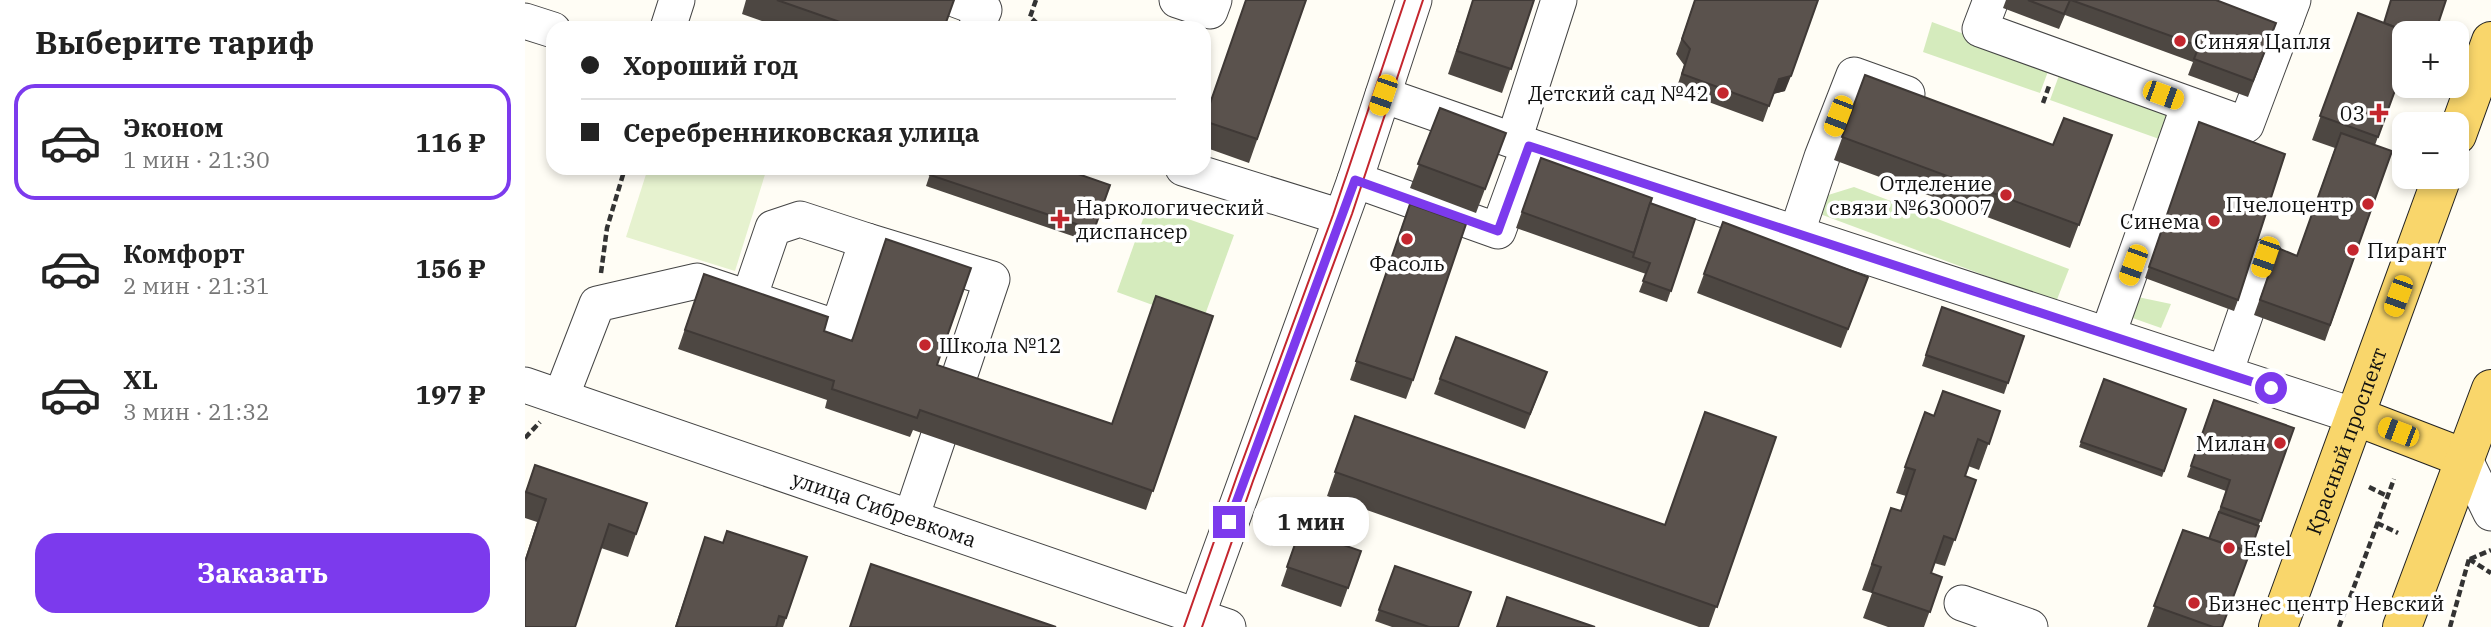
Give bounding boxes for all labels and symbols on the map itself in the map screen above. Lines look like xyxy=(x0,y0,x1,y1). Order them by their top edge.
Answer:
place label: Синяя Цапля xyxy=(2194,27,2331,55)
marker: Синяя Цапля xyxy=(2172,33,2188,49)
car xyxy=(1367,72,1400,118)
car xyxy=(2140,78,2187,112)
place label: Детский сад №42 xyxy=(1528,79,1709,107)
marker: Детский сад №42 xyxy=(1715,85,1731,101)
car xyxy=(1821,93,1856,139)
place label: 03 xyxy=(2340,99,2365,127)
marker: 03 xyxy=(2371,105,2387,121)
place label: Отделение связи №630007 xyxy=(1829,169,1992,221)
marker: Отделение связи №630007 xyxy=(1998,187,2014,203)
place label: Пчелоцентр xyxy=(2226,190,2354,218)
place label: Наркологический диспансер xyxy=(1076,193,1264,245)
marker: Пчелоцентр xyxy=(2360,196,2376,212)
place label: Синема xyxy=(2120,207,2200,235)
marker: Наркологический диспансер xyxy=(1050,209,1070,229)
marker: Синема xyxy=(2206,213,2222,229)
marker: Фасоль xyxy=(1399,231,1415,247)
car xyxy=(2249,234,2282,280)
place label: Пирант xyxy=(2367,236,2447,264)
car xyxy=(2116,242,2151,288)
marker: Пирант xyxy=(2345,242,2361,258)
place label: Фасоль xyxy=(1369,249,1445,277)
car xyxy=(2381,273,2416,319)
place label: Школа №12 xyxy=(939,331,1062,359)
marker: Школа №12 xyxy=(917,337,933,353)
street label: Красный проспект xyxy=(2299,343,2393,538)
route start xyxy=(2255,372,2287,404)
car xyxy=(2375,415,2422,449)
place label: Милан xyxy=(2196,429,2266,457)
marker: Милан xyxy=(2272,435,2288,451)
street label: улица Сибревкома xyxy=(788,464,980,553)
callout: 1 мин xyxy=(1253,498,1369,546)
route end xyxy=(1213,506,1245,538)
place label: Estel xyxy=(2243,534,2292,562)
marker: Estel xyxy=(2221,540,2237,556)
place label: Бизнес центр Невский xyxy=(2208,589,2444,617)
marker: Бизнес центр Невский xyxy=(2186,595,2202,611)

